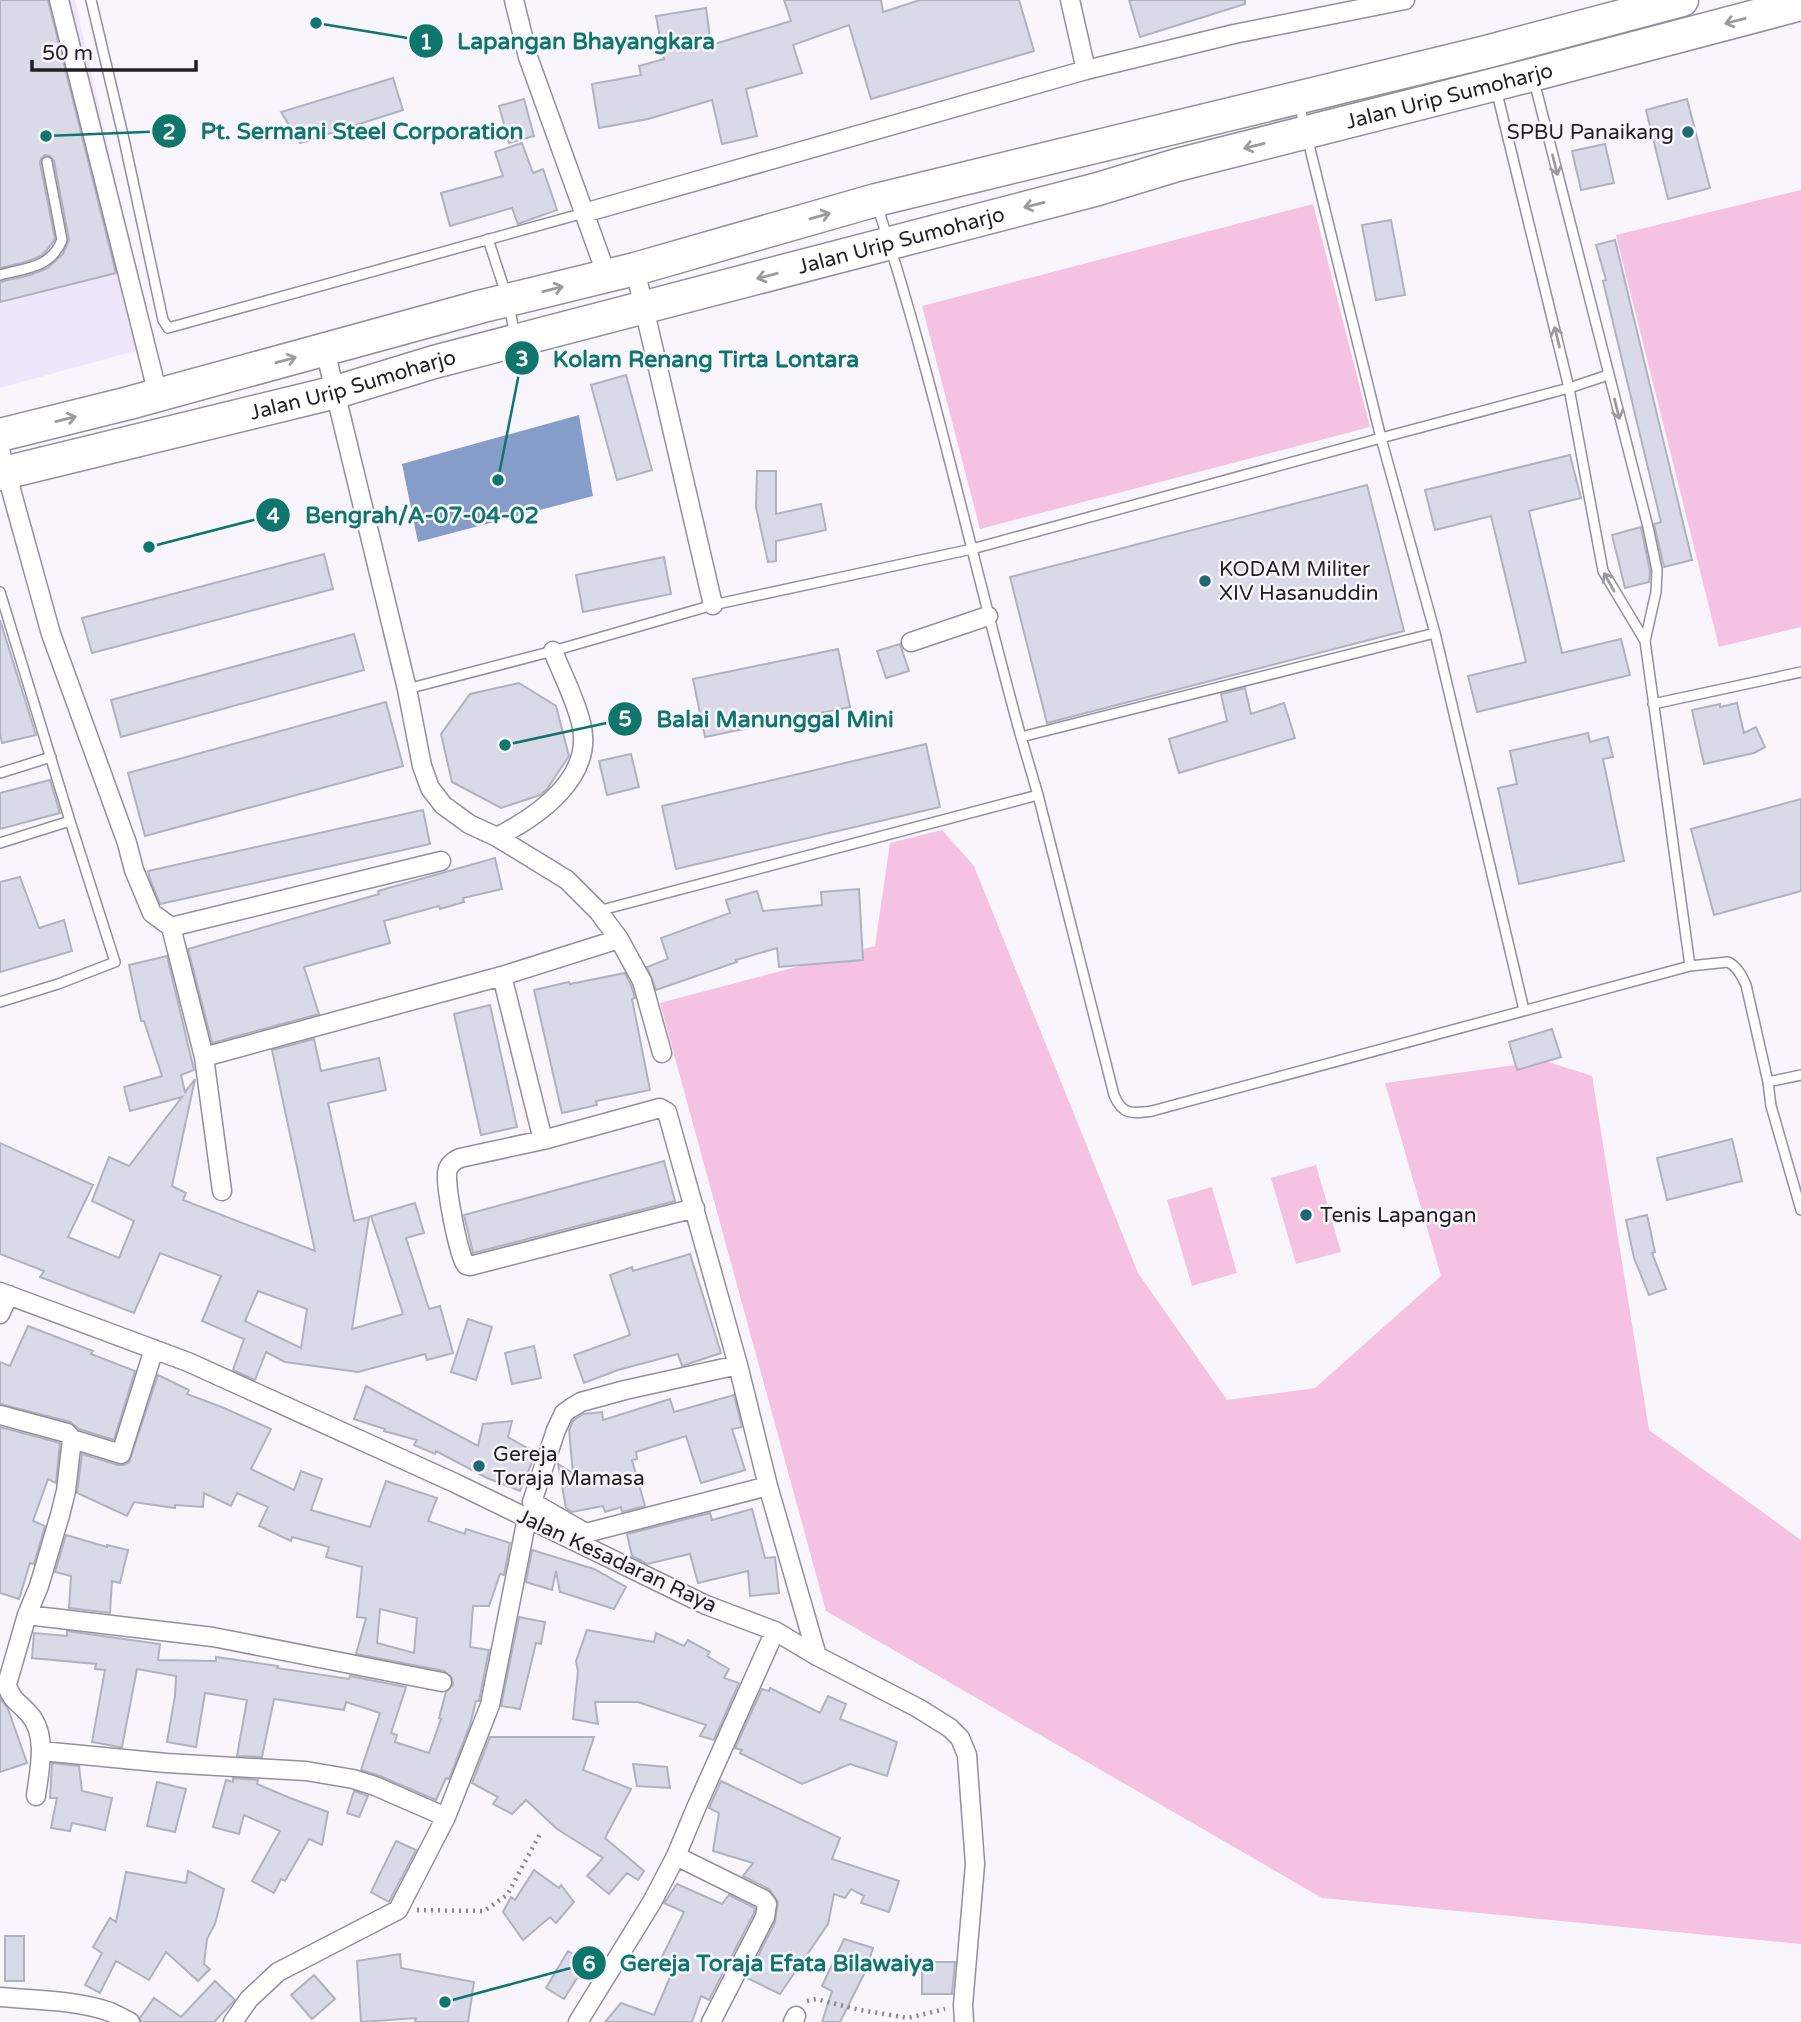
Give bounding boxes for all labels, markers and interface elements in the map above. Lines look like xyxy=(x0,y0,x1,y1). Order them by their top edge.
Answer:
one-way arrow xyxy=(1724,15,1747,28)
callout: Lapangan Bhayangkara xyxy=(408,19,729,63)
scale bar xyxy=(32,28,196,72)
text: Lapangan Bhayangkara xyxy=(457,28,715,56)
text: 1 xyxy=(419,30,433,55)
text: 50 m xyxy=(42,41,93,66)
street label: Jalan Urip Sumoharjo xyxy=(1343,58,1556,134)
callout: Pt. Sermani Steel Corporation xyxy=(151,109,537,153)
text: Pt. Sermani Steel Corporation xyxy=(201,118,523,146)
text: 2 xyxy=(162,120,176,145)
place label: SPBU Panaikang xyxy=(1507,120,1674,145)
marker: SPBU Panaikang xyxy=(1680,124,1696,140)
one-way arrow xyxy=(1243,139,1266,153)
one-way arrow xyxy=(1549,153,1562,176)
one-way arrow xyxy=(1023,199,1046,212)
street label: Jalan Urip Sumoharjo xyxy=(795,201,1007,279)
one-way arrow xyxy=(809,209,831,222)
one-way arrow xyxy=(756,270,778,283)
one-way arrow xyxy=(541,282,564,295)
one-way arrow xyxy=(1549,326,1563,349)
callout: Kolam Renang Tirta Lontara xyxy=(504,336,874,380)
street label: Jalan Urip Sumoharjo xyxy=(247,344,459,425)
text: Kolam Renang Tirta Lontara xyxy=(553,346,859,374)
text: 3 xyxy=(515,347,529,372)
one-way arrow xyxy=(275,353,297,366)
one-way arrow xyxy=(1611,397,1624,420)
one-way arrow xyxy=(54,411,77,425)
callout: Bengrah/A-07-04-02 xyxy=(256,493,553,537)
text: Bengrah/A-07-04-02 xyxy=(305,502,539,530)
text: 4 xyxy=(266,504,280,529)
place label: KODAM Militer XIV Hasanuddin xyxy=(1219,557,1379,606)
marker: KODAM Militer XIV Hasanuddin xyxy=(1197,573,1213,589)
one-way arrow xyxy=(1602,573,1616,593)
callout: Balai Manunggal Mini xyxy=(607,697,908,741)
text: Balai Manunggal Mini xyxy=(656,706,894,734)
text: 5 xyxy=(618,707,632,732)
place label: Tenis Lapangan xyxy=(1320,1203,1476,1228)
marker: Tenis Lapangan xyxy=(1298,1207,1314,1223)
place label: Gereja Toraja Mamasa xyxy=(493,1442,645,1491)
marker: Gereja Toraja Mamasa xyxy=(471,1458,487,1474)
street label: Jalan Kesadaran Raya xyxy=(513,1504,721,1618)
callout: Gereja Toraja Efata Bilawaiya xyxy=(571,1941,949,1985)
text: Gereja Toraja Efata Bilawaiya xyxy=(620,1950,934,1978)
text: 6 xyxy=(582,1952,596,1977)

